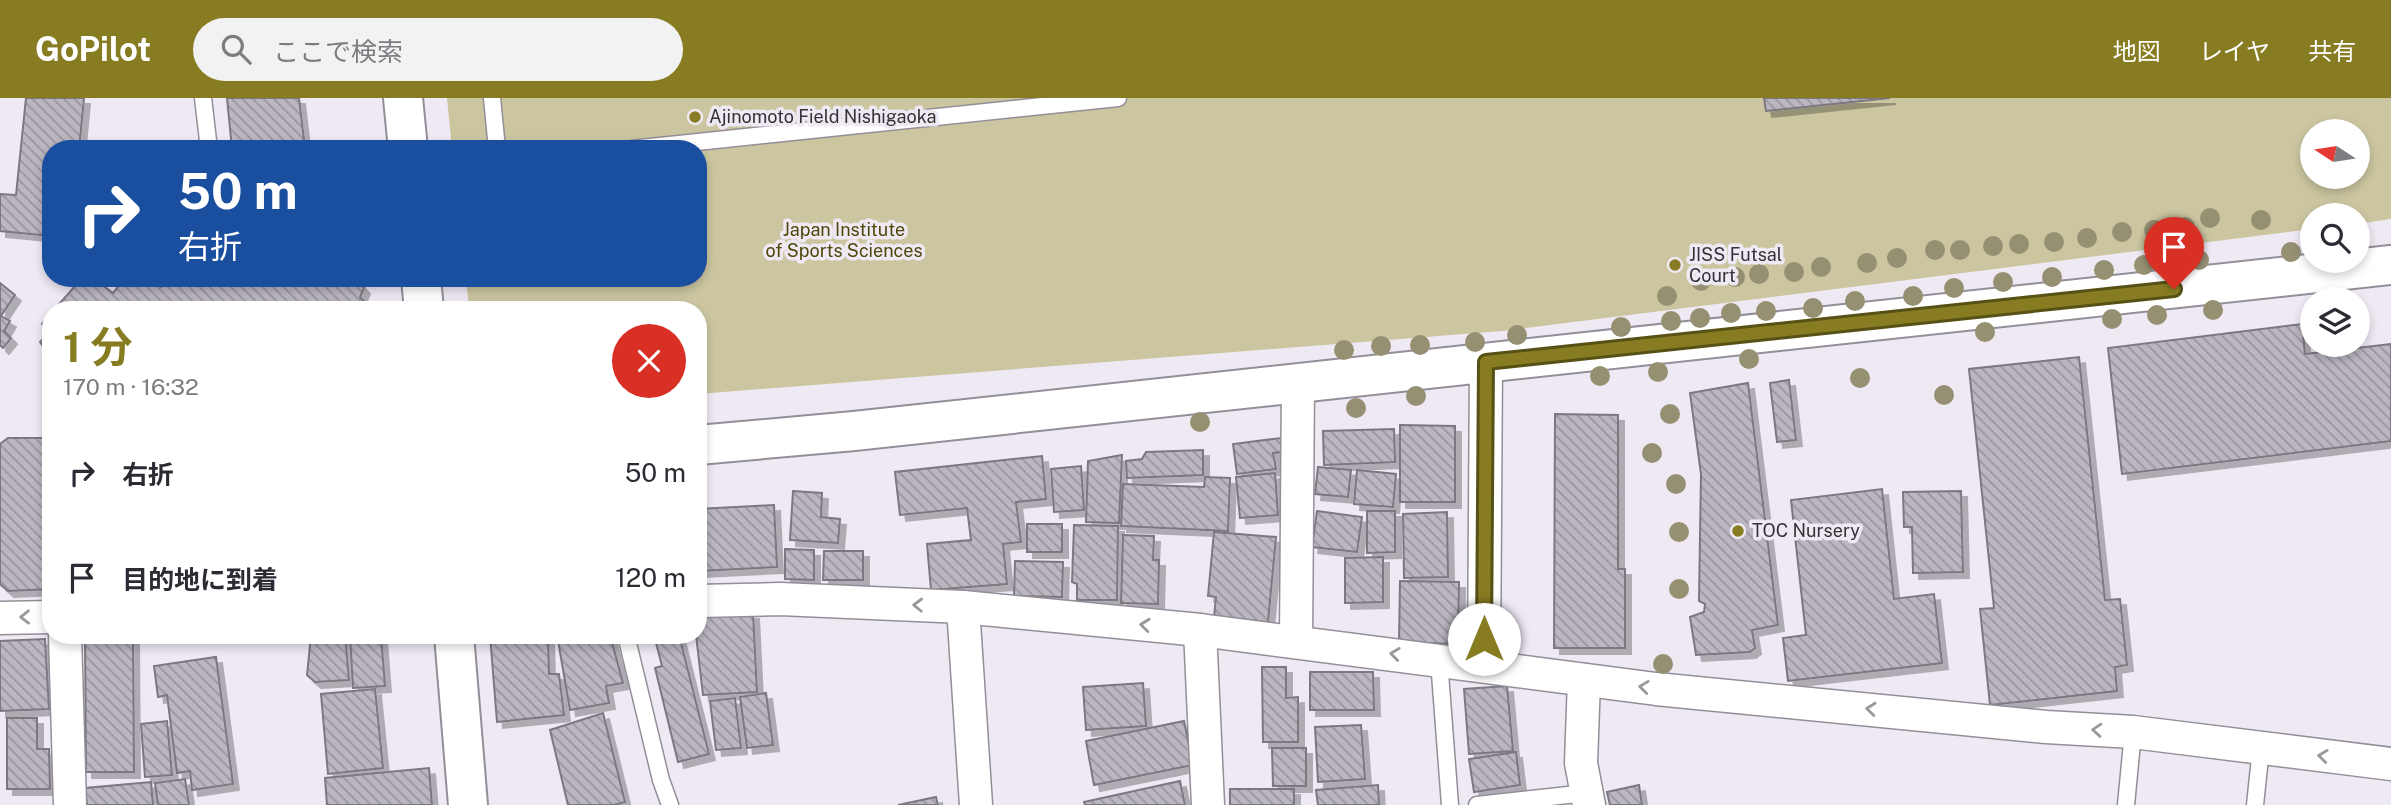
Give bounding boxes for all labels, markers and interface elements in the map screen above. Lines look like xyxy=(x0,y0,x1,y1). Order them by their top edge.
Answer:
search box xyxy=(193,18,683,81)
text: GoPilot xyxy=(35,30,151,68)
icon: search xyxy=(217,30,255,68)
text: ここで検索 xyxy=(273,36,403,67)
text: 地図 xyxy=(2113,37,2161,65)
text: レイヤ xyxy=(2199,37,2270,65)
text: 共有 xyxy=(2308,37,2356,65)
place label: Ajinomoto Field Nishigaoka xyxy=(709,106,937,127)
marker: Ajinomoto Field Nishigaoka xyxy=(687,109,703,125)
north arrow xyxy=(2300,119,2370,189)
map controls xyxy=(2300,119,2370,357)
text: 50 m xyxy=(178,162,298,220)
icon: right xyxy=(63,168,154,259)
button: search xyxy=(2300,203,2370,273)
pin xyxy=(2144,217,2204,289)
park label: Japan Institute of Sports Sciences xyxy=(765,219,923,261)
text: 右折 xyxy=(178,228,242,265)
icon: arrive xyxy=(2155,228,2193,266)
place label: JISS Futsal Court xyxy=(1689,244,1782,286)
marker: JISS Futsal Court xyxy=(1667,257,1683,273)
button: layers xyxy=(2300,287,2370,357)
text: 1 分 xyxy=(63,322,132,371)
button: close xyxy=(612,324,686,398)
text: 170 m · 16:32 xyxy=(63,373,199,400)
icon: right xyxy=(63,454,101,492)
text: 50 m xyxy=(625,457,686,488)
text: 右折 xyxy=(122,459,174,490)
place label: TOC Nursery xyxy=(1752,520,1860,541)
marker: TOC Nursery xyxy=(1730,523,1746,539)
icon: arrive xyxy=(63,559,101,597)
text: 120 m xyxy=(615,562,686,593)
text: 目的地に到着 xyxy=(122,564,278,595)
one-way arrow xyxy=(913,598,924,613)
position arrow xyxy=(1447,602,1521,676)
one-way arrow xyxy=(20,609,30,625)
one-way arrow xyxy=(1139,618,1150,633)
one-way arrow xyxy=(1389,647,1401,662)
one-way arrow xyxy=(1638,680,1650,695)
one-way arrow xyxy=(1865,702,1876,717)
one-way arrow xyxy=(2092,723,2103,738)
one-way arrow xyxy=(2317,748,2329,763)

